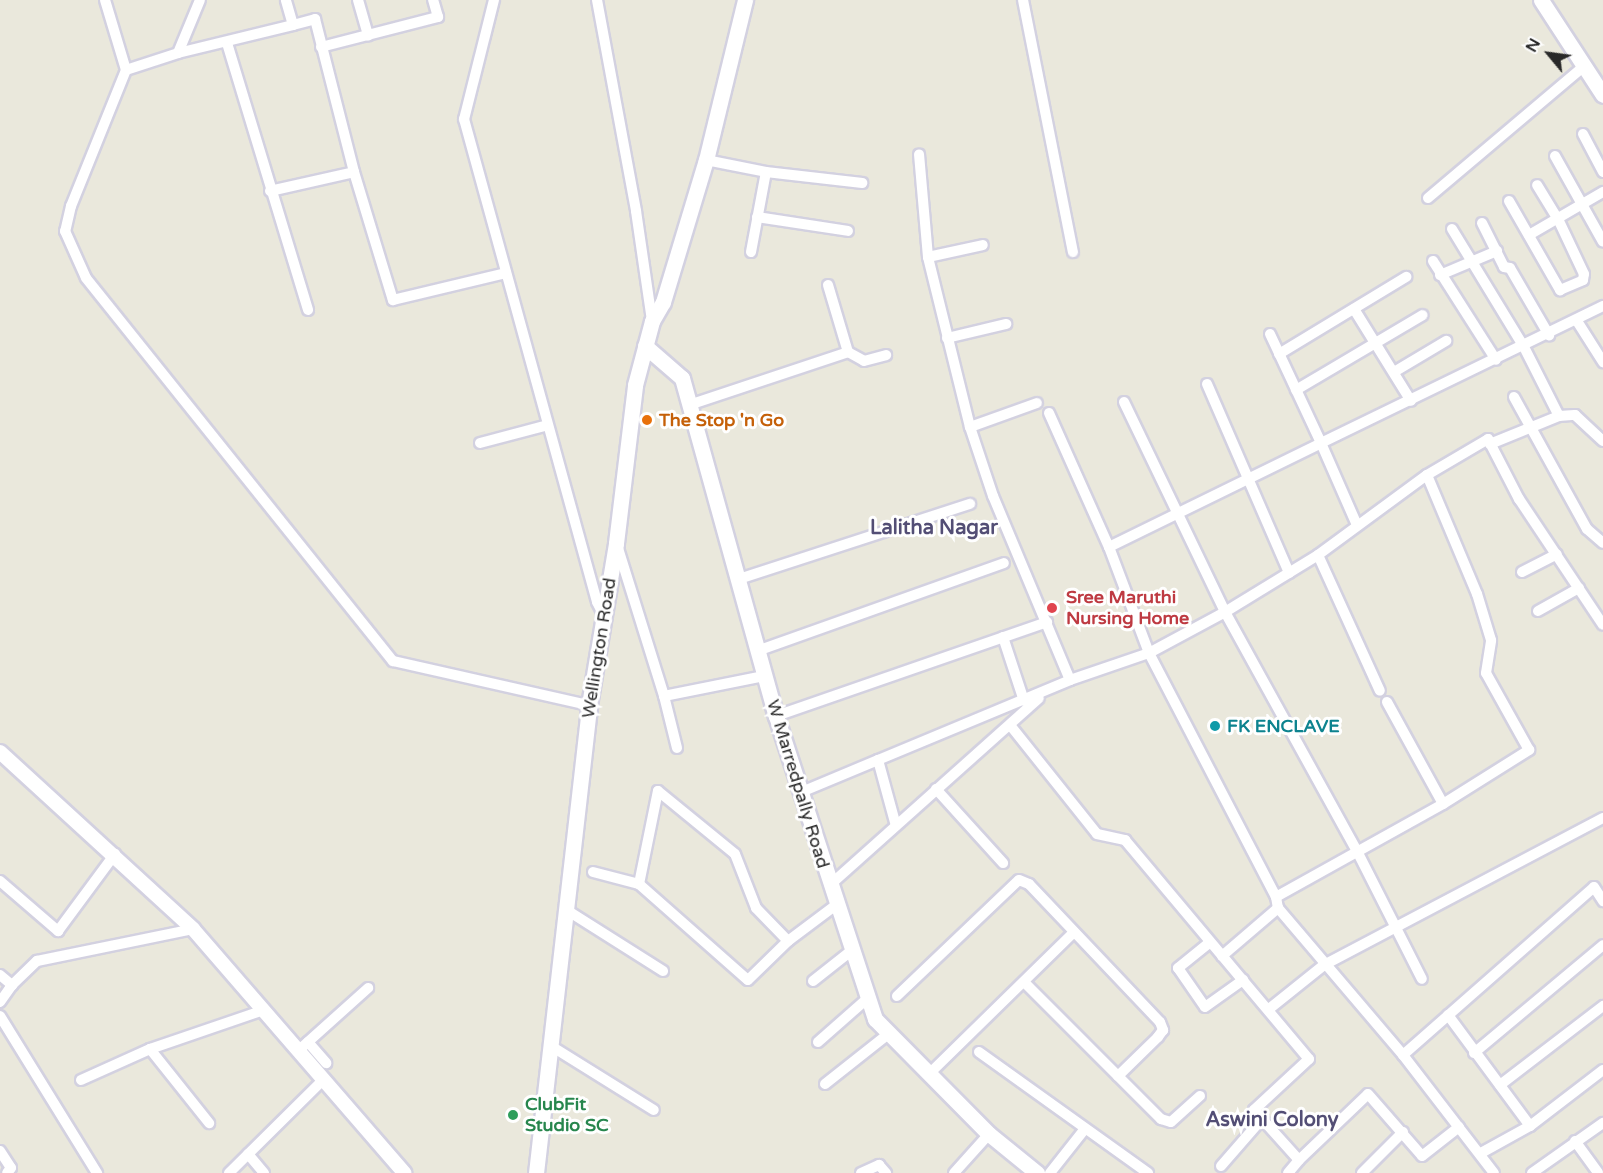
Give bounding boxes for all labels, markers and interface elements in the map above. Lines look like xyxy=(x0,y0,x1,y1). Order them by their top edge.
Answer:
north arrow xyxy=(1519,24,1579,84)
text: N xyxy=(1521,35,1545,56)
place label: The Stop 'n Go xyxy=(659,409,784,431)
marker: The Stop 'n Go xyxy=(640,413,654,427)
district label: Lalitha Nagar xyxy=(870,516,998,540)
street label: Wellington Road xyxy=(577,576,621,720)
place label: Sree Maruthi Nursing Home xyxy=(1066,587,1189,630)
marker: Sree Maruthi Nursing Home xyxy=(1043,599,1061,617)
street label: W Marredpally Road xyxy=(762,697,834,871)
place label: FK ENCLAVE xyxy=(1227,715,1340,737)
marker: FK ENCLAVE xyxy=(1208,719,1222,733)
place label: ClubFit Studio SC xyxy=(525,1094,609,1136)
marker: ClubFit Studio SC xyxy=(506,1108,520,1122)
district label: Aswini Colony xyxy=(1205,1108,1339,1132)

